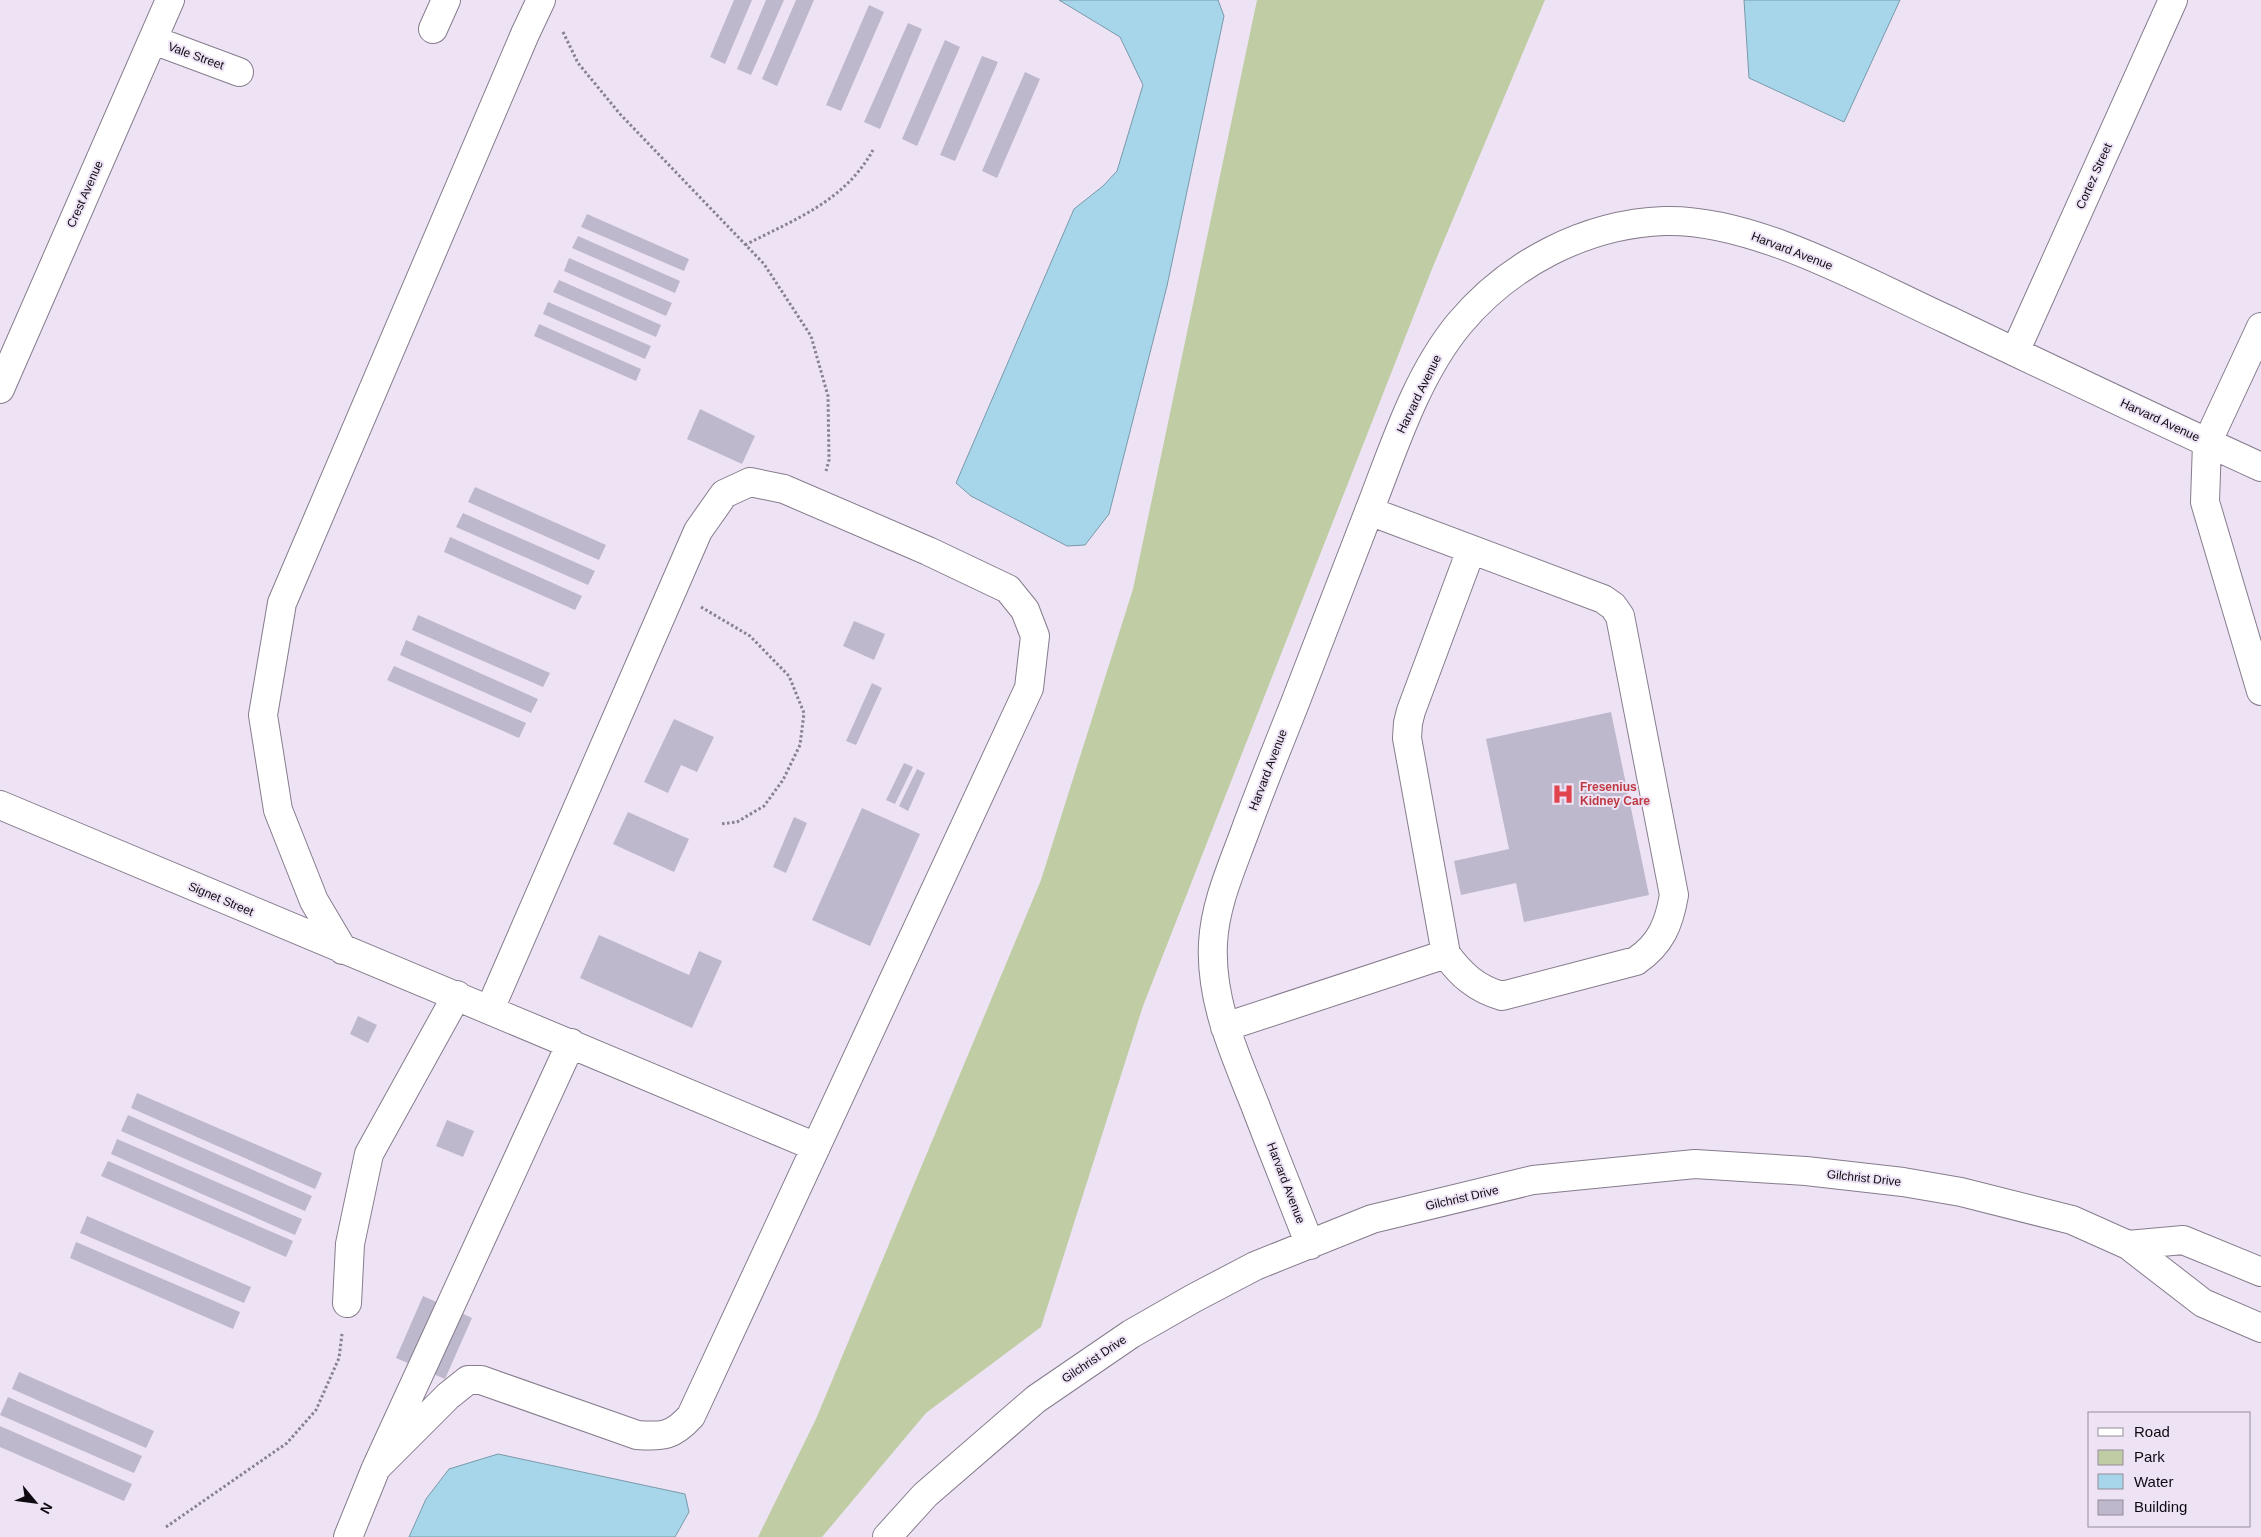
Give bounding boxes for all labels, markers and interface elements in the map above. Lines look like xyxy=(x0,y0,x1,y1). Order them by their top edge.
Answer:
street label: Vale Street xyxy=(166,39,226,73)
street label: Cortez Street xyxy=(2073,140,2115,211)
street label: Crest Avenue xyxy=(64,158,106,230)
street label: Harvard Avenue xyxy=(1749,229,1835,273)
street label: Harvard Avenue xyxy=(1394,352,1444,436)
street label: Harvard Avenue xyxy=(2118,396,2202,445)
street label: Harvard Avenue xyxy=(1246,727,1290,813)
place label: Fresenius Kidney Care xyxy=(1580,780,1650,808)
hospital icon: Fresenius Kidney Care xyxy=(1550,781,1576,807)
street label: Signet Street xyxy=(186,879,256,919)
street label: Harvard Avenue xyxy=(1264,1140,1308,1226)
street label: Gilchrist Drive xyxy=(1826,1167,1902,1189)
street label: Gilchrist Drive xyxy=(1424,1183,1500,1213)
street label: Gilchrist Drive xyxy=(1059,1332,1129,1386)
legend xyxy=(2088,1412,2251,1527)
text: Road xyxy=(2134,1423,2170,1440)
text: Park xyxy=(2134,1448,2165,1465)
text: Water xyxy=(2134,1473,2173,1490)
north arrow xyxy=(10,1477,60,1527)
text: Building xyxy=(2134,1498,2187,1515)
text: N xyxy=(37,1500,56,1517)

